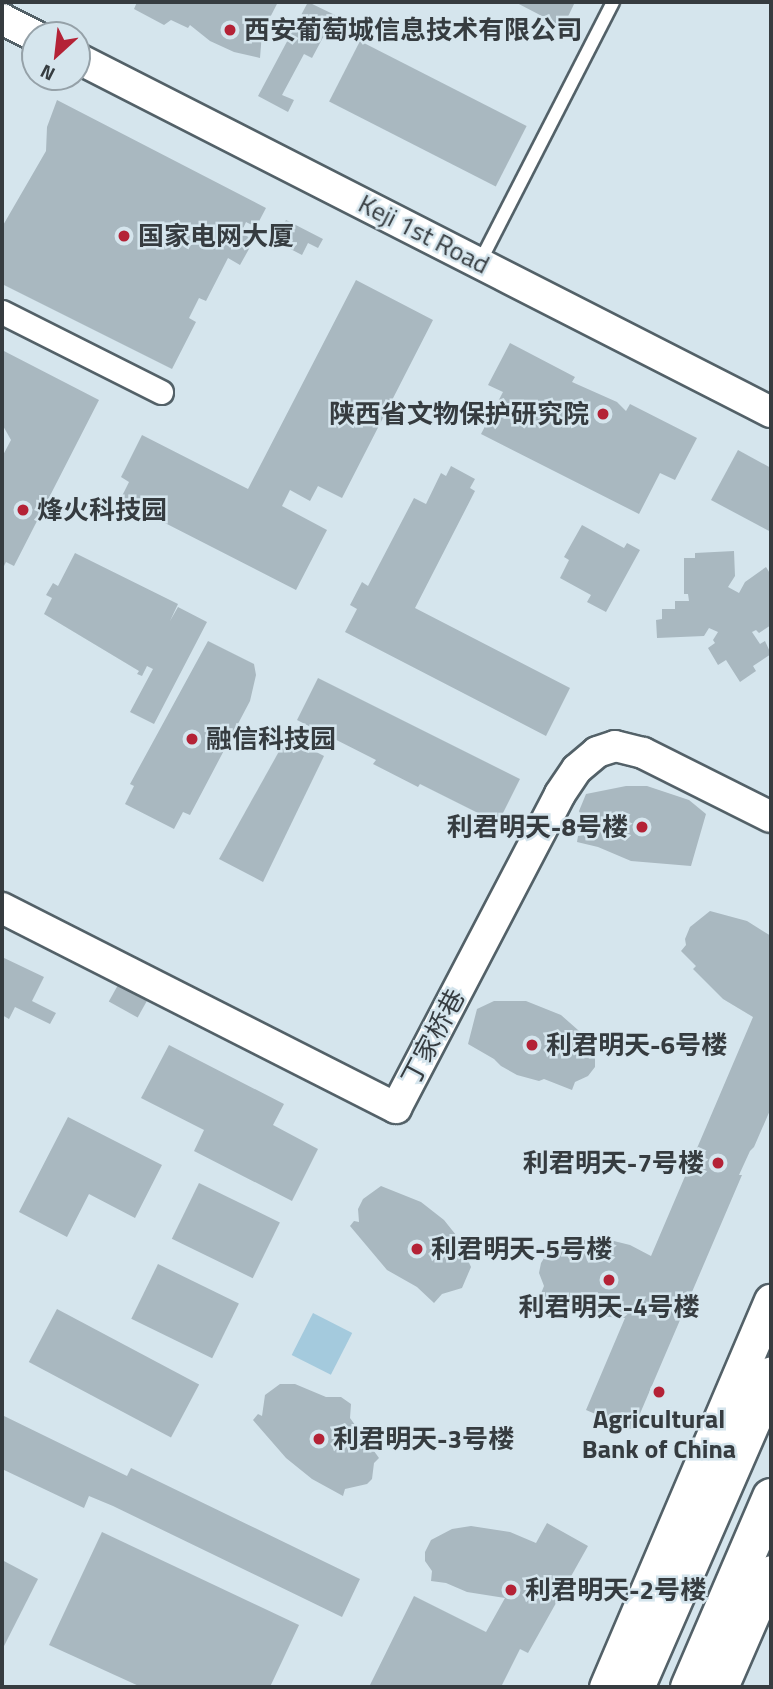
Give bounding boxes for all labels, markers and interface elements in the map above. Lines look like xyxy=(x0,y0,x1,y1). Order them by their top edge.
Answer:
place label: 西安葡萄城信息技术有限公司 xyxy=(244,14,582,46)
north arrow xyxy=(21,21,91,91)
marker: 西安葡萄城信息技术有限公司 xyxy=(222,22,238,38)
text: N xyxy=(35,57,60,89)
street label: Keji 1st Road xyxy=(353,188,495,280)
place label: 国家电网大厦 xyxy=(138,220,294,252)
marker: 国家电网大厦 xyxy=(116,228,132,244)
place label: 陕西省文物保护研究院 xyxy=(329,398,589,430)
marker: 陕西省文物保护研究院 xyxy=(595,406,611,422)
place label: 烽火科技园 xyxy=(37,494,167,526)
marker: 烽火科技园 xyxy=(15,502,31,518)
place label: 融信科技园 xyxy=(206,723,336,755)
marker: 融信科技园 xyxy=(184,731,200,747)
place label: 利君明天-8号楼 xyxy=(447,811,628,843)
marker: 利君明天-8号楼 xyxy=(634,819,650,835)
street label: 丁家桥巷 xyxy=(395,984,471,1090)
place label: 利君明天-6号楼 xyxy=(546,1029,727,1061)
marker: 利君明天-6号楼 xyxy=(524,1037,540,1053)
place label: 利君明天-7号楼 xyxy=(523,1147,704,1179)
marker: 利君明天-7号楼 xyxy=(710,1155,726,1171)
place label: 利君明天-5号楼 xyxy=(431,1233,612,1265)
marker: 利君明天-5号楼 xyxy=(409,1241,425,1257)
marker: 利君明天-4号楼 xyxy=(601,1272,617,1288)
place label: 利君明天-4号楼 xyxy=(518,1291,700,1323)
marker: Agricultural Bank of China xyxy=(651,1384,667,1400)
place label: Agricultural Bank of China xyxy=(582,1403,736,1464)
place label: 利君明天-3号楼 xyxy=(333,1423,514,1455)
marker: 利君明天-3号楼 xyxy=(311,1431,327,1447)
place label: 利君明天-2号楼 xyxy=(525,1574,706,1606)
marker: 利君明天-2号楼 xyxy=(503,1582,519,1598)

